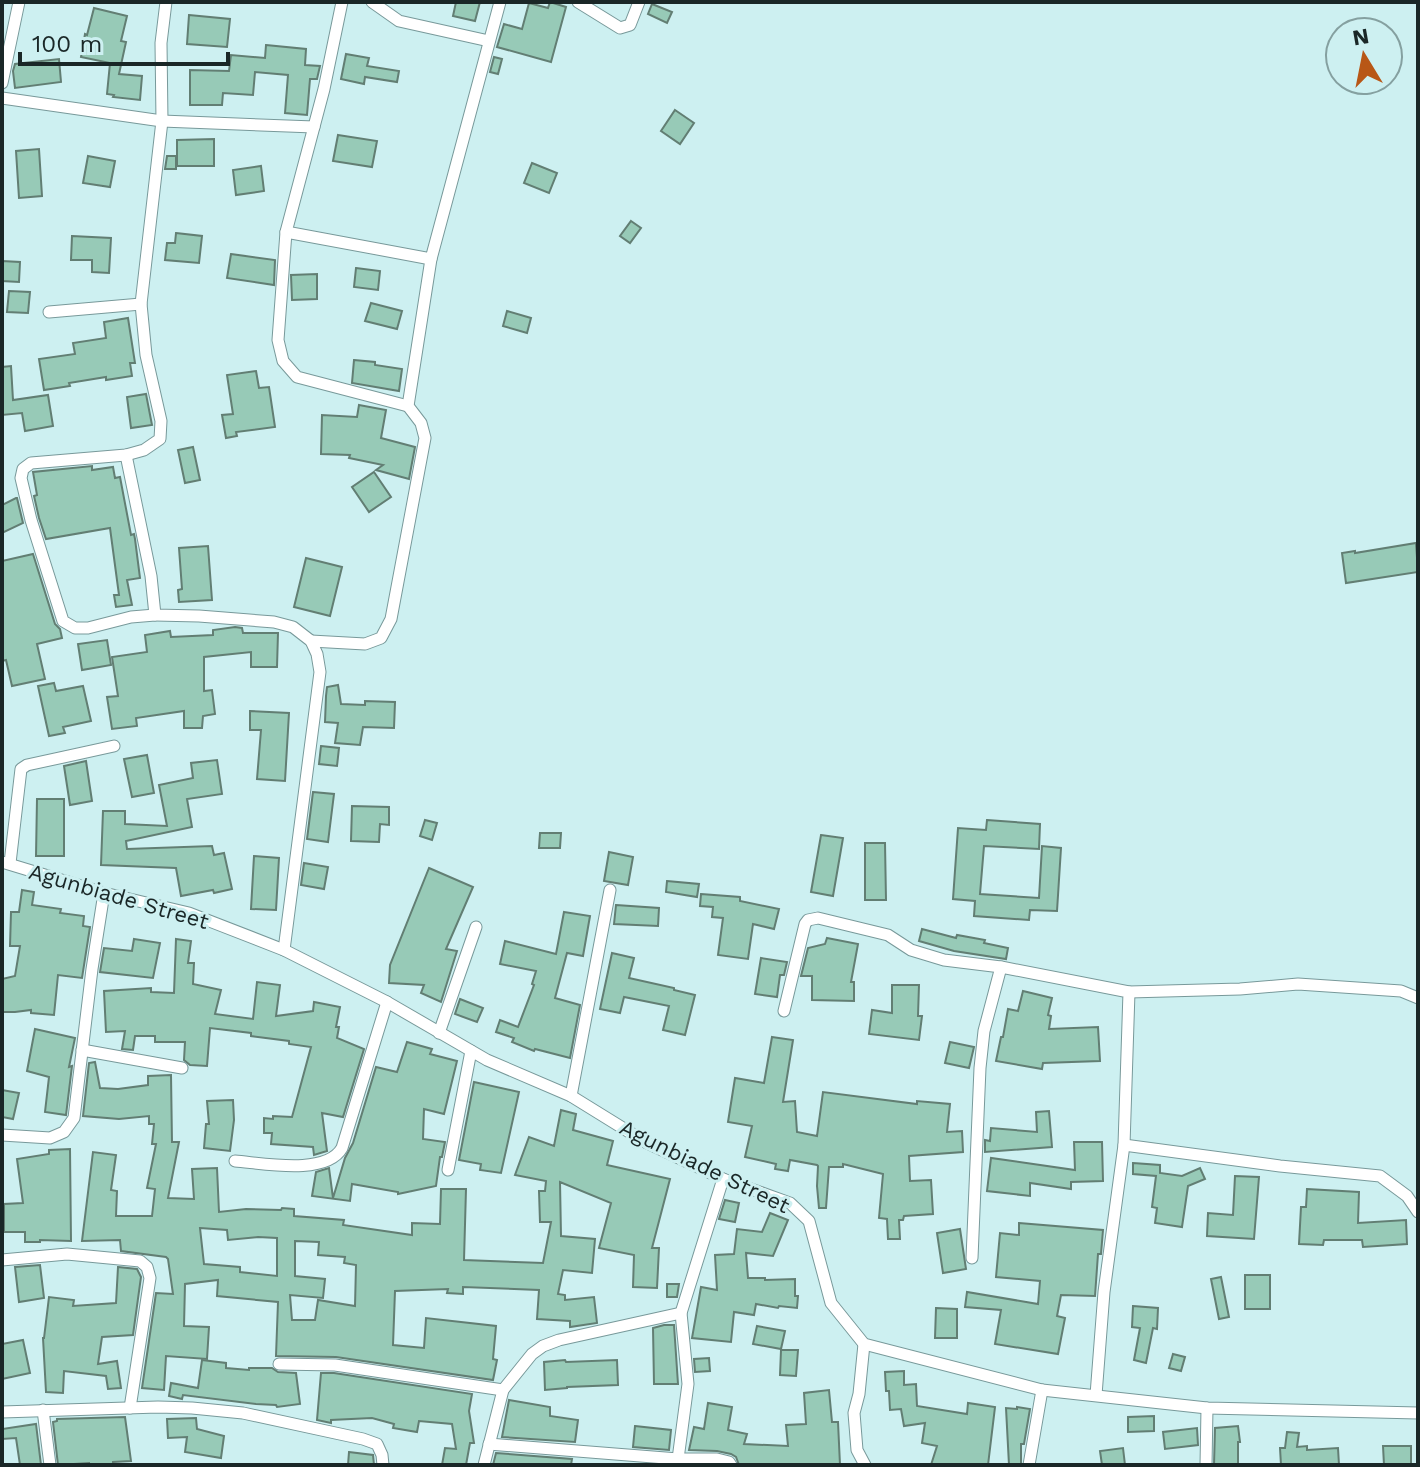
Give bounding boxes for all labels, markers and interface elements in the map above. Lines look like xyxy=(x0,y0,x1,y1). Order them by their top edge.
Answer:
scale bar xyxy=(20,16,228,66)
north arrow xyxy=(1324,16,1404,96)
text: N xyxy=(1350,23,1371,51)
text: 100 m xyxy=(32,30,102,58)
street label: Agunbiade Street xyxy=(26,859,212,934)
street label: Agunbiade Street xyxy=(616,1115,794,1218)

